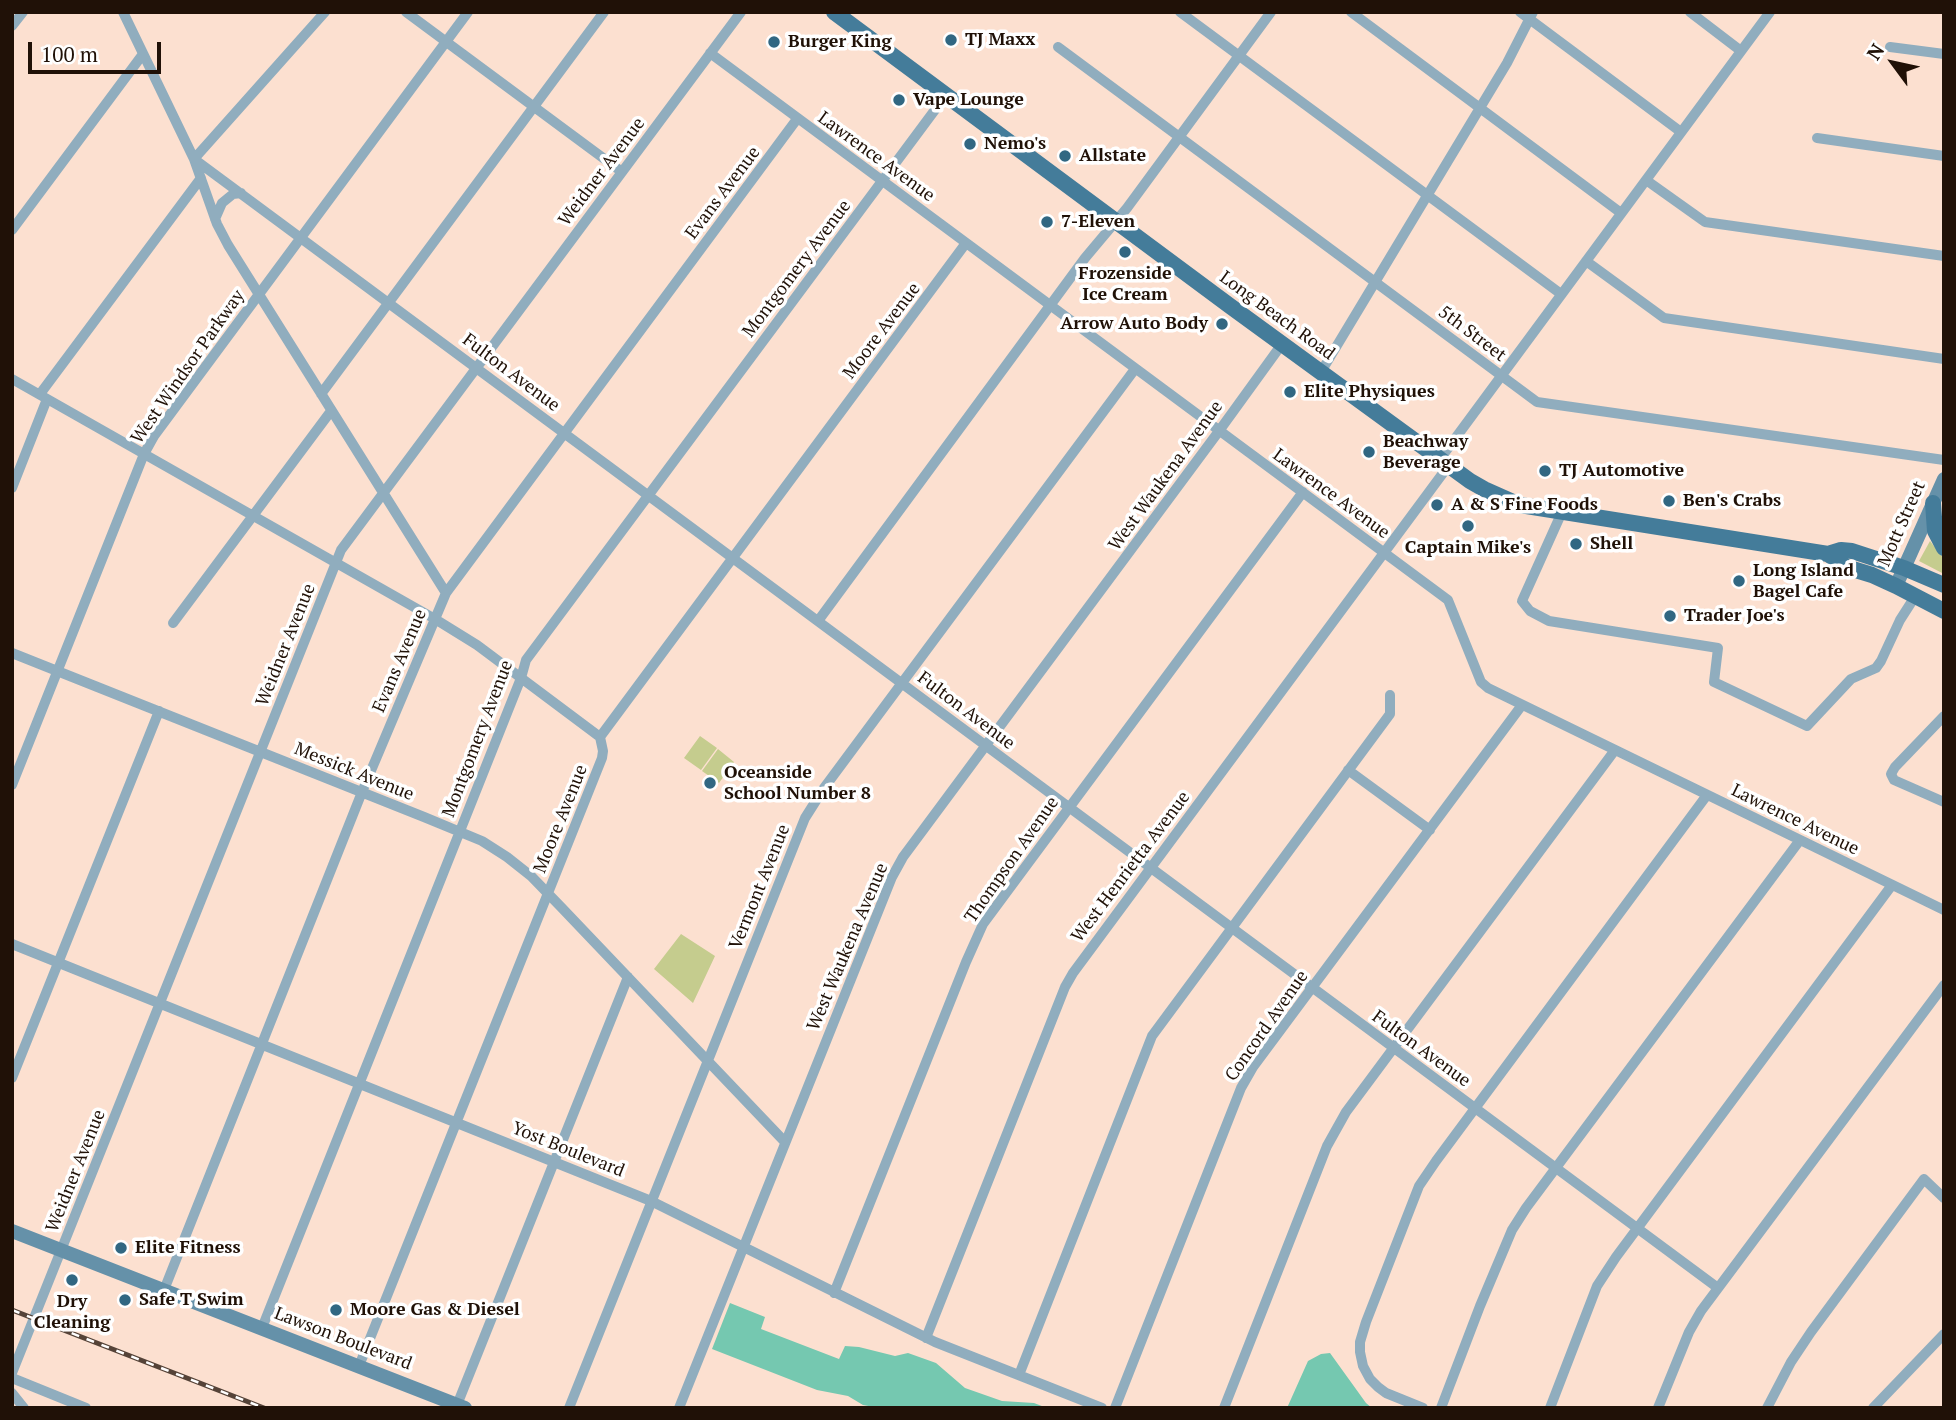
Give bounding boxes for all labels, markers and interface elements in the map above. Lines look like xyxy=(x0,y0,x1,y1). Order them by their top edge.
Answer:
scale bar xyxy=(32,28,164,72)
north arrow xyxy=(1858,28,1928,98)
place label: TJ Maxx xyxy=(965,29,1035,51)
place label: Burger King xyxy=(788,31,892,53)
marker: TJ Maxx xyxy=(943,32,959,48)
marker: Burger King xyxy=(766,34,782,50)
text: N xyxy=(1861,38,1889,64)
text: 100 m xyxy=(41,40,98,68)
place label: Vape Lounge xyxy=(913,89,1024,111)
marker: Vape Lounge xyxy=(891,92,907,108)
street label: Lawrence Avenue xyxy=(813,107,939,207)
street label: Weidner Avenue xyxy=(554,114,650,230)
place label: Nemo's xyxy=(984,133,1046,155)
marker: Nemo's xyxy=(962,136,978,152)
street label: Evans Avenue xyxy=(681,142,765,244)
place label: Allstate xyxy=(1079,145,1146,167)
marker: Allstate xyxy=(1057,148,1073,164)
street label: Montgomery Avenue xyxy=(738,196,856,342)
place label: 7-Eleven xyxy=(1061,211,1135,233)
marker: 7-Eleven xyxy=(1039,214,1055,230)
marker: Frozenside Ice Cream xyxy=(1117,244,1133,260)
place label: Frozenside Ice Cream xyxy=(1078,263,1172,306)
street label: Long Beach Road xyxy=(1215,267,1339,365)
street label: Moore Avenue xyxy=(839,279,925,383)
street label: West Windsor Parkway xyxy=(127,286,249,448)
street label: 5th Street xyxy=(1434,302,1510,366)
place label: Arrow Auto Body xyxy=(1060,313,1208,335)
marker: Arrow Auto Body xyxy=(1214,316,1230,332)
street label: Fulton Avenue xyxy=(458,329,564,417)
place label: Elite Physiques xyxy=(1304,381,1435,403)
marker: Elite Physiques xyxy=(1282,384,1298,400)
street label: West Waukena Avenue xyxy=(1104,397,1228,555)
place label: Beachway Beverage xyxy=(1383,431,1468,474)
street label: Lawrence Avenue xyxy=(1268,444,1394,544)
marker: Beachway Beverage xyxy=(1361,444,1377,460)
place label: TJ Automotive xyxy=(1559,460,1684,482)
marker: TJ Automotive xyxy=(1537,463,1553,479)
street label: Mott Street xyxy=(1874,478,1930,570)
place label: Ben's Crabs xyxy=(1683,490,1781,512)
marker: Ben's Crabs xyxy=(1661,493,1677,509)
place label: A & S Fine Foods xyxy=(1451,494,1598,516)
marker: A & S Fine Foods xyxy=(1429,497,1445,513)
marker: Captain Mike's xyxy=(1460,518,1476,534)
place label: Shell xyxy=(1590,533,1633,555)
marker: Shell xyxy=(1568,536,1584,552)
place label: Captain Mike's xyxy=(1405,537,1531,559)
place label: Long Island Bagel Cafe xyxy=(1753,560,1854,602)
marker: Long Island Bagel Cafe xyxy=(1731,573,1747,589)
street label: Weidner Avenue xyxy=(252,581,320,709)
place label: Trader Joe's xyxy=(1684,605,1785,627)
street label: Evans Avenue xyxy=(368,606,432,716)
marker: Trader Joe's xyxy=(1662,608,1678,624)
street label: Montgomery Avenue xyxy=(438,657,518,821)
street label: Fulton Avenue xyxy=(913,667,1019,755)
street label: Messick Avenue xyxy=(291,738,417,806)
street label: Moore Avenue xyxy=(529,762,593,876)
place label: Oceanside School Number 8 xyxy=(724,762,871,804)
marker: Oceanside School Number 8 xyxy=(702,775,718,791)
street label: Lawrence Avenue xyxy=(1728,780,1862,860)
street label: West Henrietta Avenue xyxy=(1067,787,1195,947)
street label: Thompson Avenue xyxy=(960,793,1064,927)
street label: Vermont Avenue xyxy=(725,821,795,953)
street label: West Waukena Avenue xyxy=(803,860,893,1034)
street label: Concord Avenue xyxy=(1221,967,1313,1085)
street label: Fulton Avenue xyxy=(1368,1006,1474,1092)
street label: Weidner Avenue xyxy=(42,1107,110,1235)
street label: Yost Boulevard xyxy=(509,1118,627,1182)
place label: Elite Fitness xyxy=(135,1237,241,1259)
marker: Elite Fitness xyxy=(113,1240,129,1256)
marker: Dry Cleaning xyxy=(64,1272,80,1288)
place label: Safe T Swim xyxy=(139,1289,244,1311)
place label: Dry Cleaning xyxy=(34,1291,110,1334)
marker: Safe T Swim xyxy=(117,1292,133,1308)
place label: Moore Gas & Diesel xyxy=(350,1299,520,1321)
marker: Moore Gas & Diesel xyxy=(328,1302,344,1318)
street label: Lawson Boulevard xyxy=(271,1303,415,1375)

